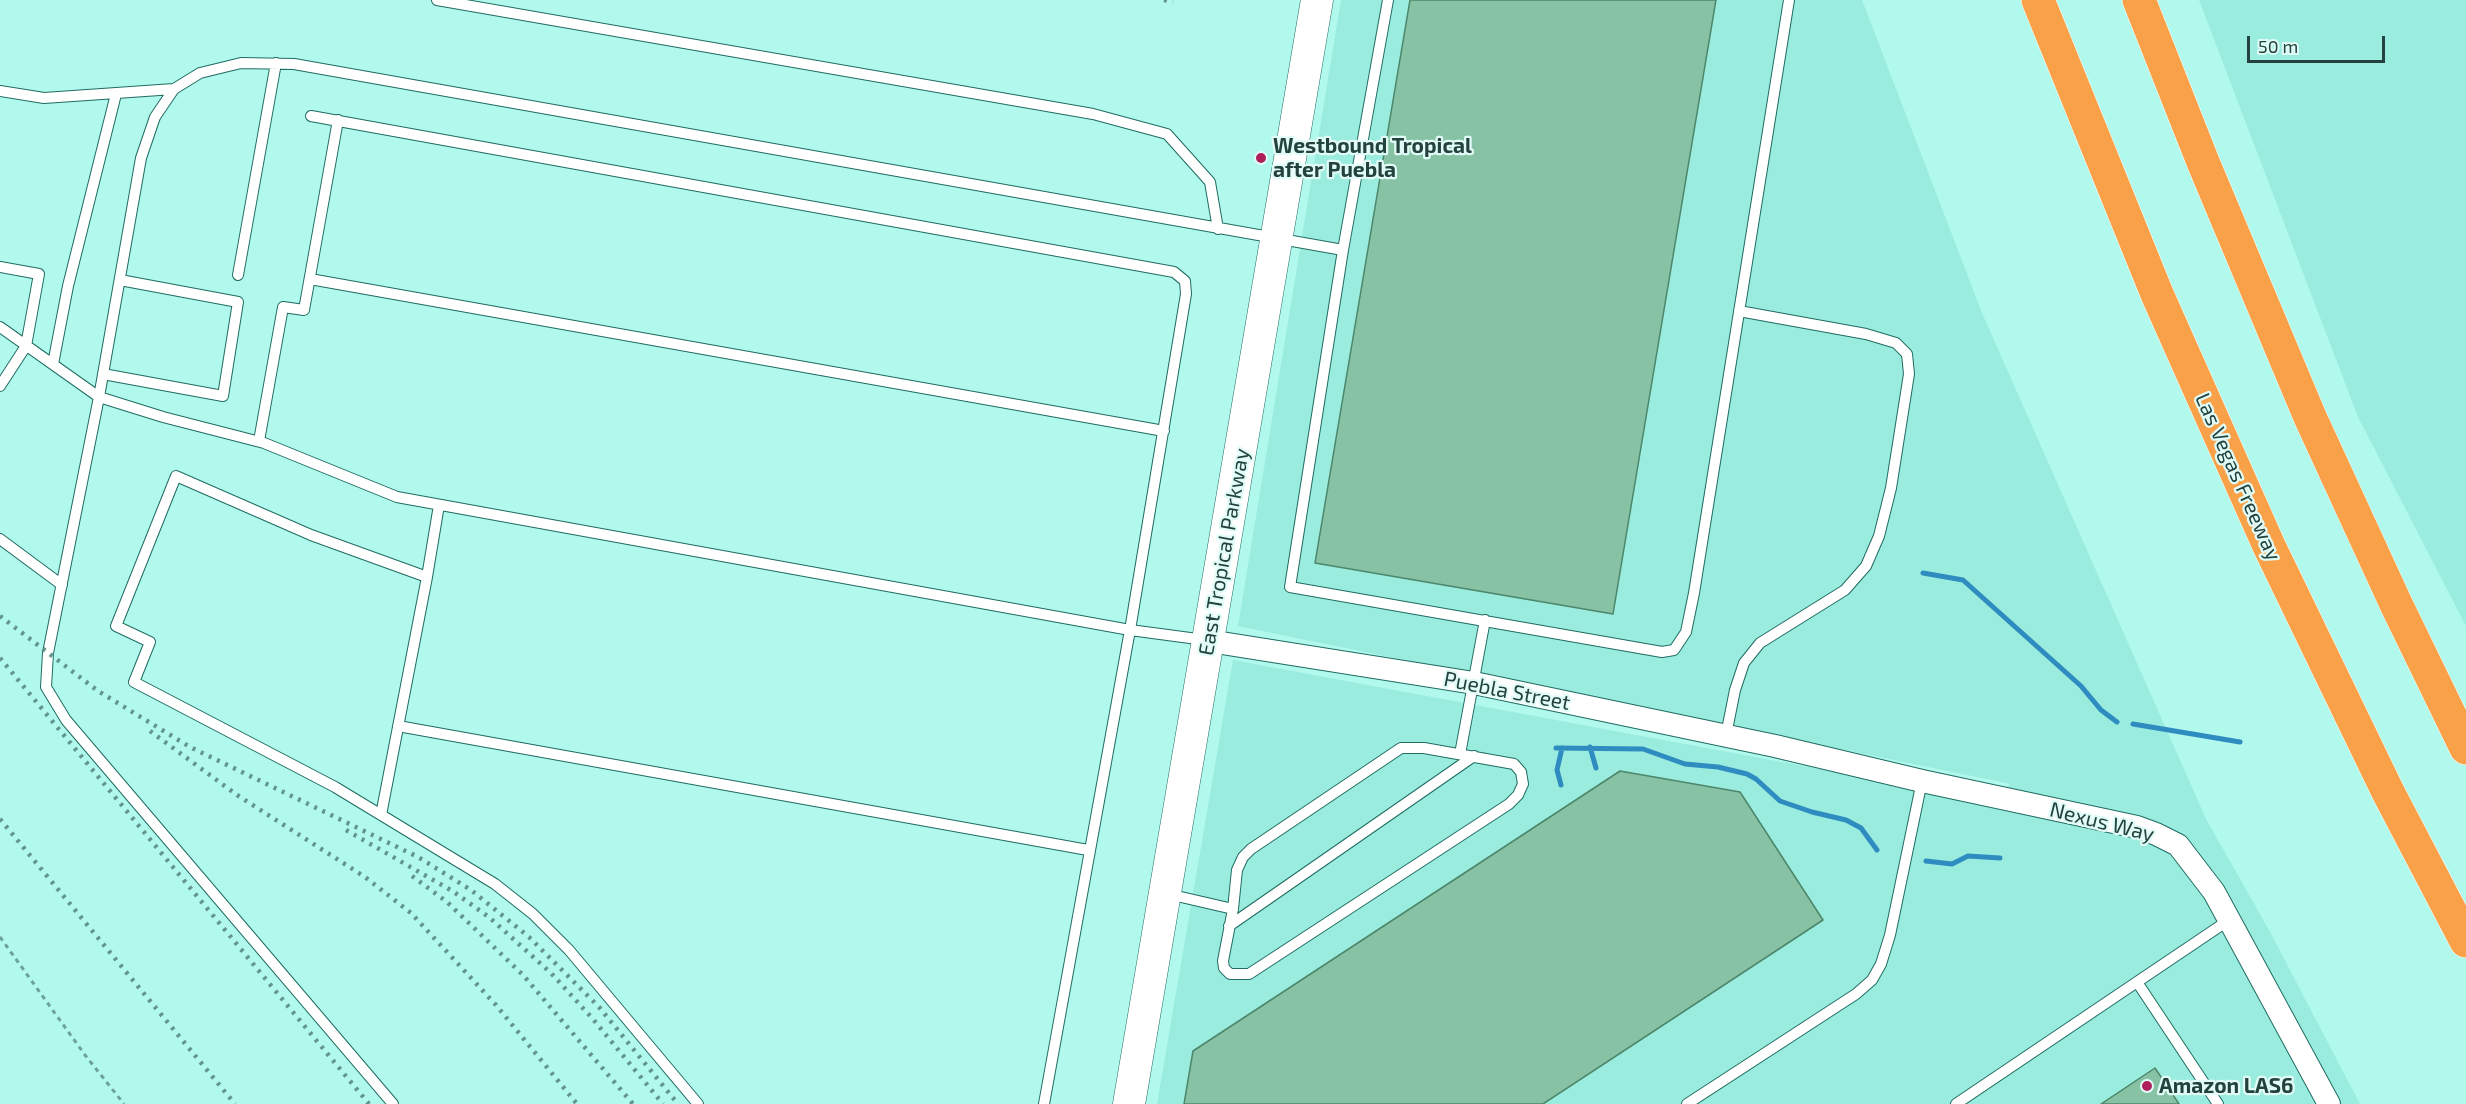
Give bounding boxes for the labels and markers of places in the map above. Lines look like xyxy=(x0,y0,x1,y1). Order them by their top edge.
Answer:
place label: Westbound Tropical after Puebla xyxy=(1273,133,1472,183)
marker: Westbound Tropical after Puebla xyxy=(1254,151,1268,165)
place label: Amazon LAS6 xyxy=(2159,1073,2293,1099)
marker: Amazon LAS6 xyxy=(2140,1079,2154,1093)

